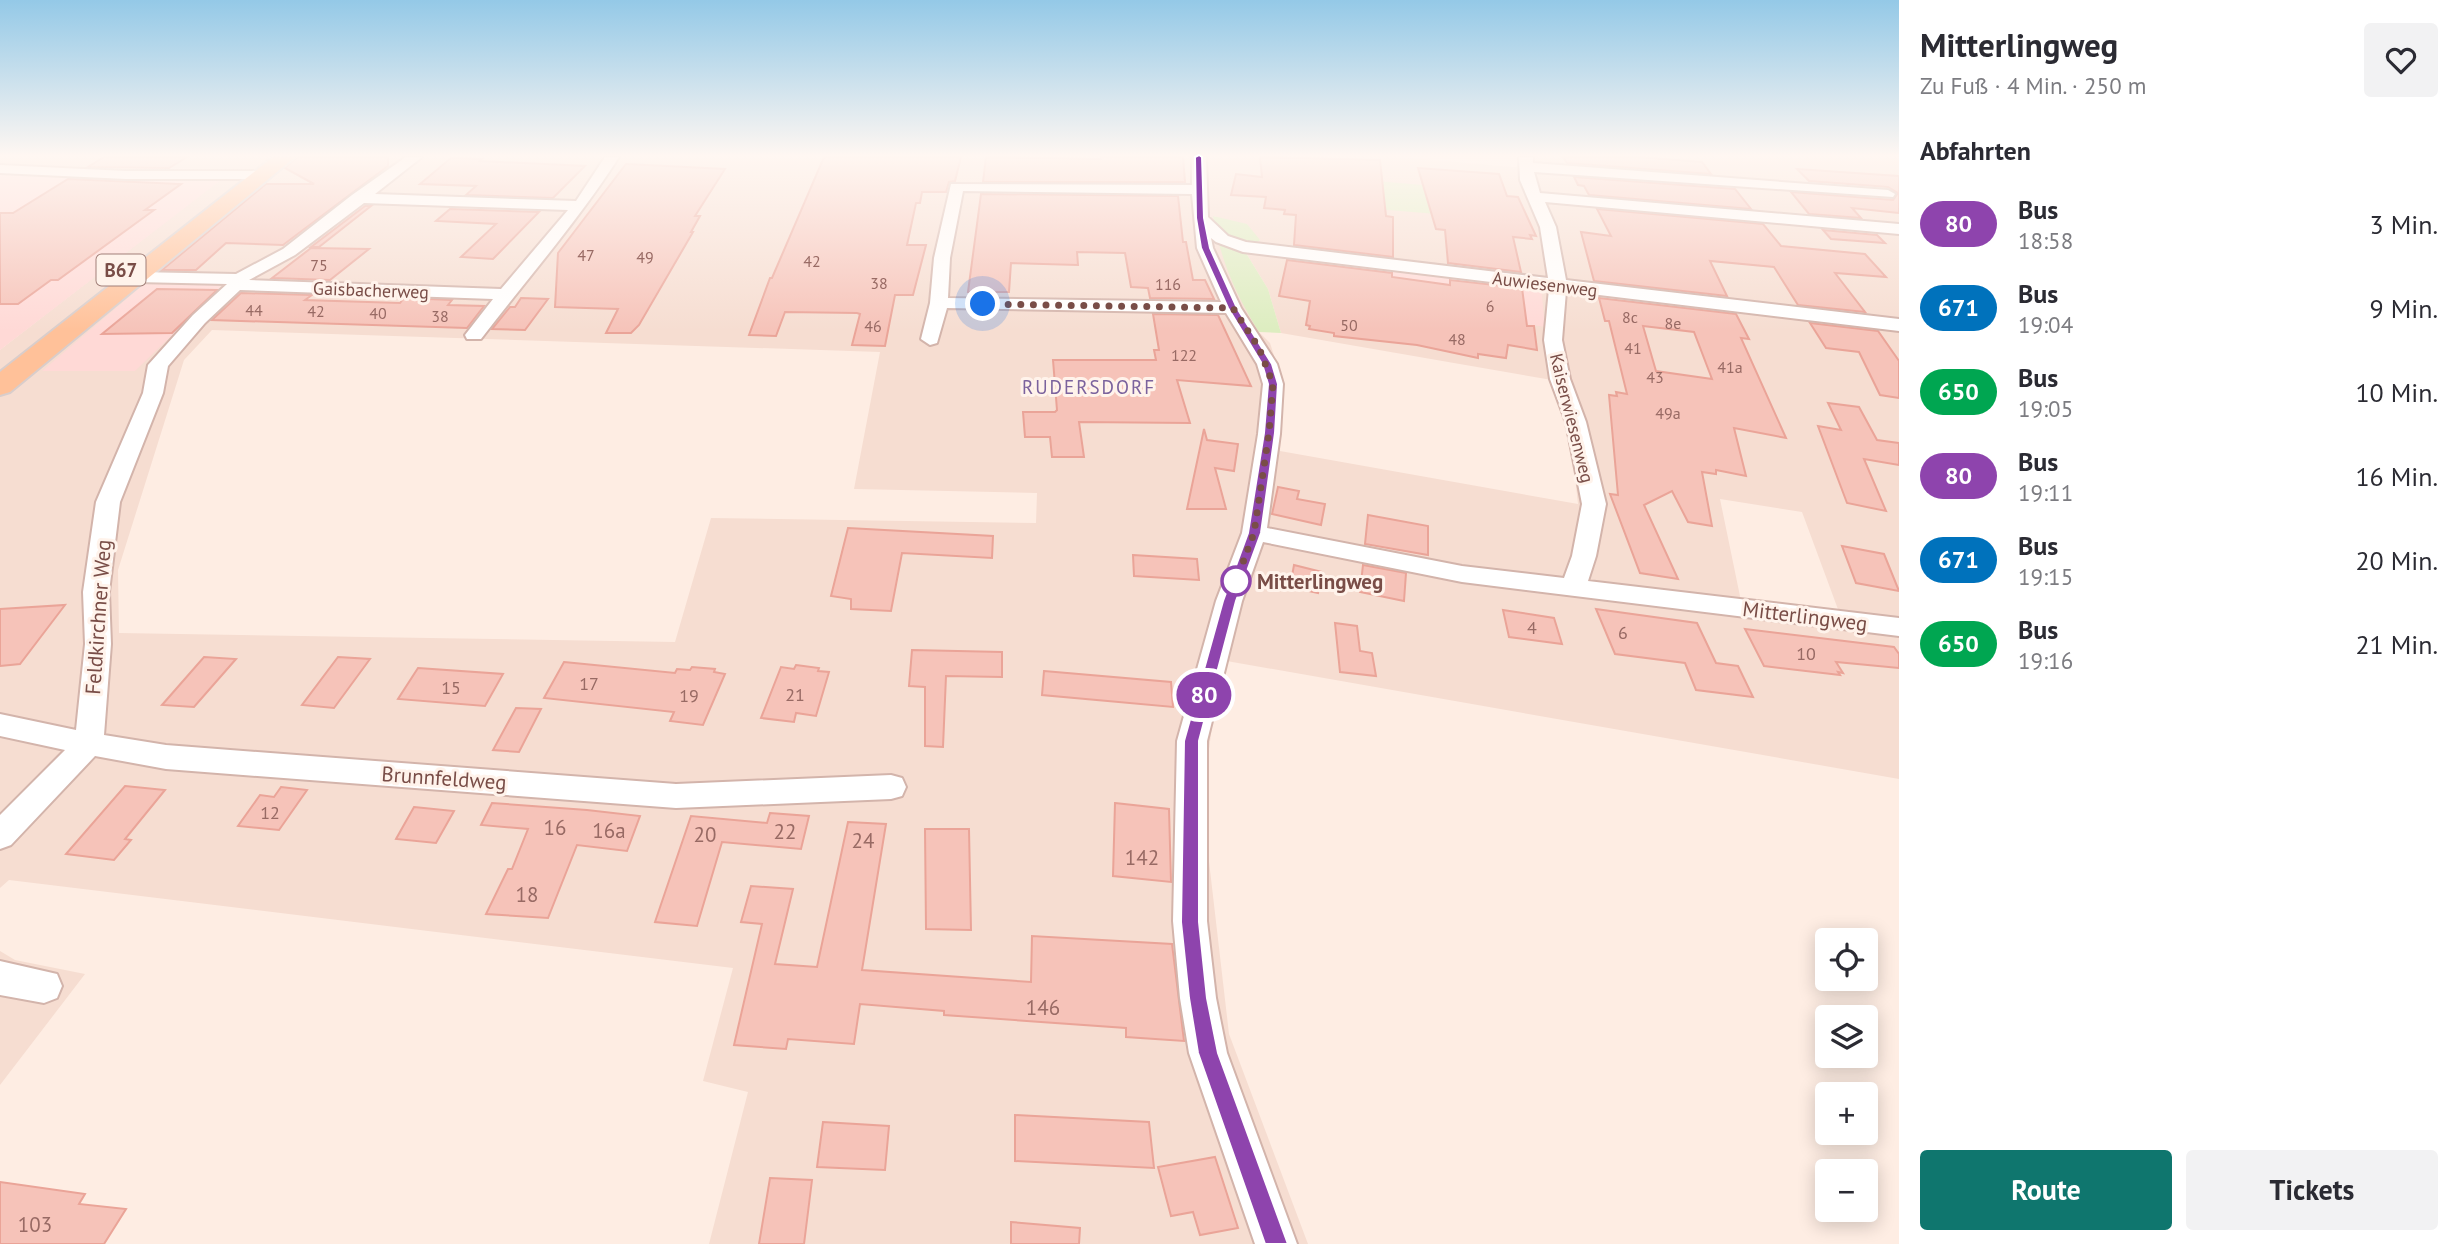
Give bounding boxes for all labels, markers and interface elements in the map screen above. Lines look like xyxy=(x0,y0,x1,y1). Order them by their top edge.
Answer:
text: Mitterlingweg xyxy=(1920,23,2118,66)
button: heart xyxy=(2364,23,2438,97)
text: Zu Fuß · 4 Min. · 250 m xyxy=(1920,71,2146,100)
text: Abfahrten xyxy=(1920,134,2031,167)
text: Bus xyxy=(2018,193,2058,226)
text: 80 xyxy=(1945,208,1972,239)
text: 3 Min. xyxy=(2370,208,2438,241)
text: 18:58 xyxy=(2018,226,2073,255)
house number: 47 xyxy=(577,245,595,265)
house number: 49 xyxy=(636,247,654,267)
house number: 42 xyxy=(803,251,821,271)
road number: B67 xyxy=(96,254,146,286)
house number: 75 xyxy=(310,255,328,275)
street label: Auwiesenweg xyxy=(1491,266,1599,302)
house number: 38 xyxy=(870,273,888,293)
house number: 116 xyxy=(1155,274,1181,294)
street label: Gaisbacherweg xyxy=(313,276,429,304)
text: Bus xyxy=(2018,277,2058,310)
your location xyxy=(965,286,1000,321)
text: 671 xyxy=(1938,292,1979,323)
text: 9 Min. xyxy=(2370,292,2438,325)
house number: 6 xyxy=(1486,296,1494,316)
house number: 44 xyxy=(245,300,263,320)
house number: 42 xyxy=(307,301,325,321)
house number: 40 xyxy=(369,303,387,323)
house number: 38 xyxy=(431,306,449,326)
house number: 8c xyxy=(1622,307,1638,327)
text: 19:04 xyxy=(2018,310,2073,339)
house number: 8e xyxy=(1665,313,1681,333)
house number: 50 xyxy=(1340,315,1358,335)
house number: 46 xyxy=(864,316,882,336)
house number: 48 xyxy=(1448,329,1466,349)
house number: 41 xyxy=(1624,338,1642,358)
house number: 122 xyxy=(1171,345,1197,365)
street label: Kaiserwiesenweg xyxy=(1545,351,1599,485)
house number: 41a xyxy=(1717,357,1743,377)
text: Bus xyxy=(2018,361,2058,394)
house number: 43 xyxy=(1646,367,1664,387)
district label: RUDERSDORF xyxy=(1022,375,1156,399)
text: 650 xyxy=(1938,376,1979,407)
text: 10 Min. xyxy=(2355,376,2438,409)
text: 19:05 xyxy=(2018,394,2073,423)
house number: 49a xyxy=(1655,403,1681,423)
text: Bus xyxy=(2018,445,2058,478)
text: 80 xyxy=(1945,460,1972,491)
text: 16 Min. xyxy=(2355,460,2438,493)
text: 19:11 xyxy=(2018,478,2073,507)
text: Bus xyxy=(2018,529,2058,562)
street label: Feldkirchner Weg xyxy=(79,539,117,695)
text: 671 xyxy=(1938,544,1979,575)
text: 20 Min. xyxy=(2355,544,2438,577)
text: 19:15 xyxy=(2018,562,2073,591)
marker: Mitterlingweg xyxy=(1221,566,1251,596)
place label: Mitterlingweg xyxy=(1257,568,1383,595)
street label: Mitterlingweg xyxy=(1741,595,1869,637)
text: Bus xyxy=(2018,613,2058,646)
house number: 4 xyxy=(1527,616,1537,639)
house number: 6 xyxy=(1618,621,1628,644)
text: 650 xyxy=(1938,628,1979,659)
text: 21 Min. xyxy=(2355,628,2438,661)
house number: 10 xyxy=(1796,642,1816,665)
text: 19:16 xyxy=(2018,646,2073,675)
house number: 17 xyxy=(579,672,599,695)
line badge: 80 xyxy=(1172,672,1236,718)
house number: 15 xyxy=(441,676,461,699)
text: 80 xyxy=(1190,679,1218,710)
house number: 21 xyxy=(785,683,805,706)
house number: 19 xyxy=(679,684,699,707)
street label: Brunnfeldweg xyxy=(381,760,507,796)
house number: 12 xyxy=(260,801,280,824)
house number: 16 xyxy=(544,814,566,841)
house number: 16a xyxy=(592,817,626,844)
house number: 22 xyxy=(774,818,796,845)
house number: 20 xyxy=(694,821,716,848)
house number: 24 xyxy=(852,827,874,854)
house number: 142 xyxy=(1125,844,1159,871)
house number: 18 xyxy=(516,881,538,908)
map controls xyxy=(1815,928,1878,1222)
button: locate xyxy=(1815,928,1878,991)
house number: 146 xyxy=(1026,994,1060,1021)
button: layers xyxy=(1815,1005,1878,1068)
button: + xyxy=(1815,1082,1878,1145)
button: Route xyxy=(1920,1150,2172,1230)
button: Tickets xyxy=(2186,1150,2438,1230)
button: − xyxy=(1815,1159,1878,1222)
house number: 103 xyxy=(18,1211,52,1238)

